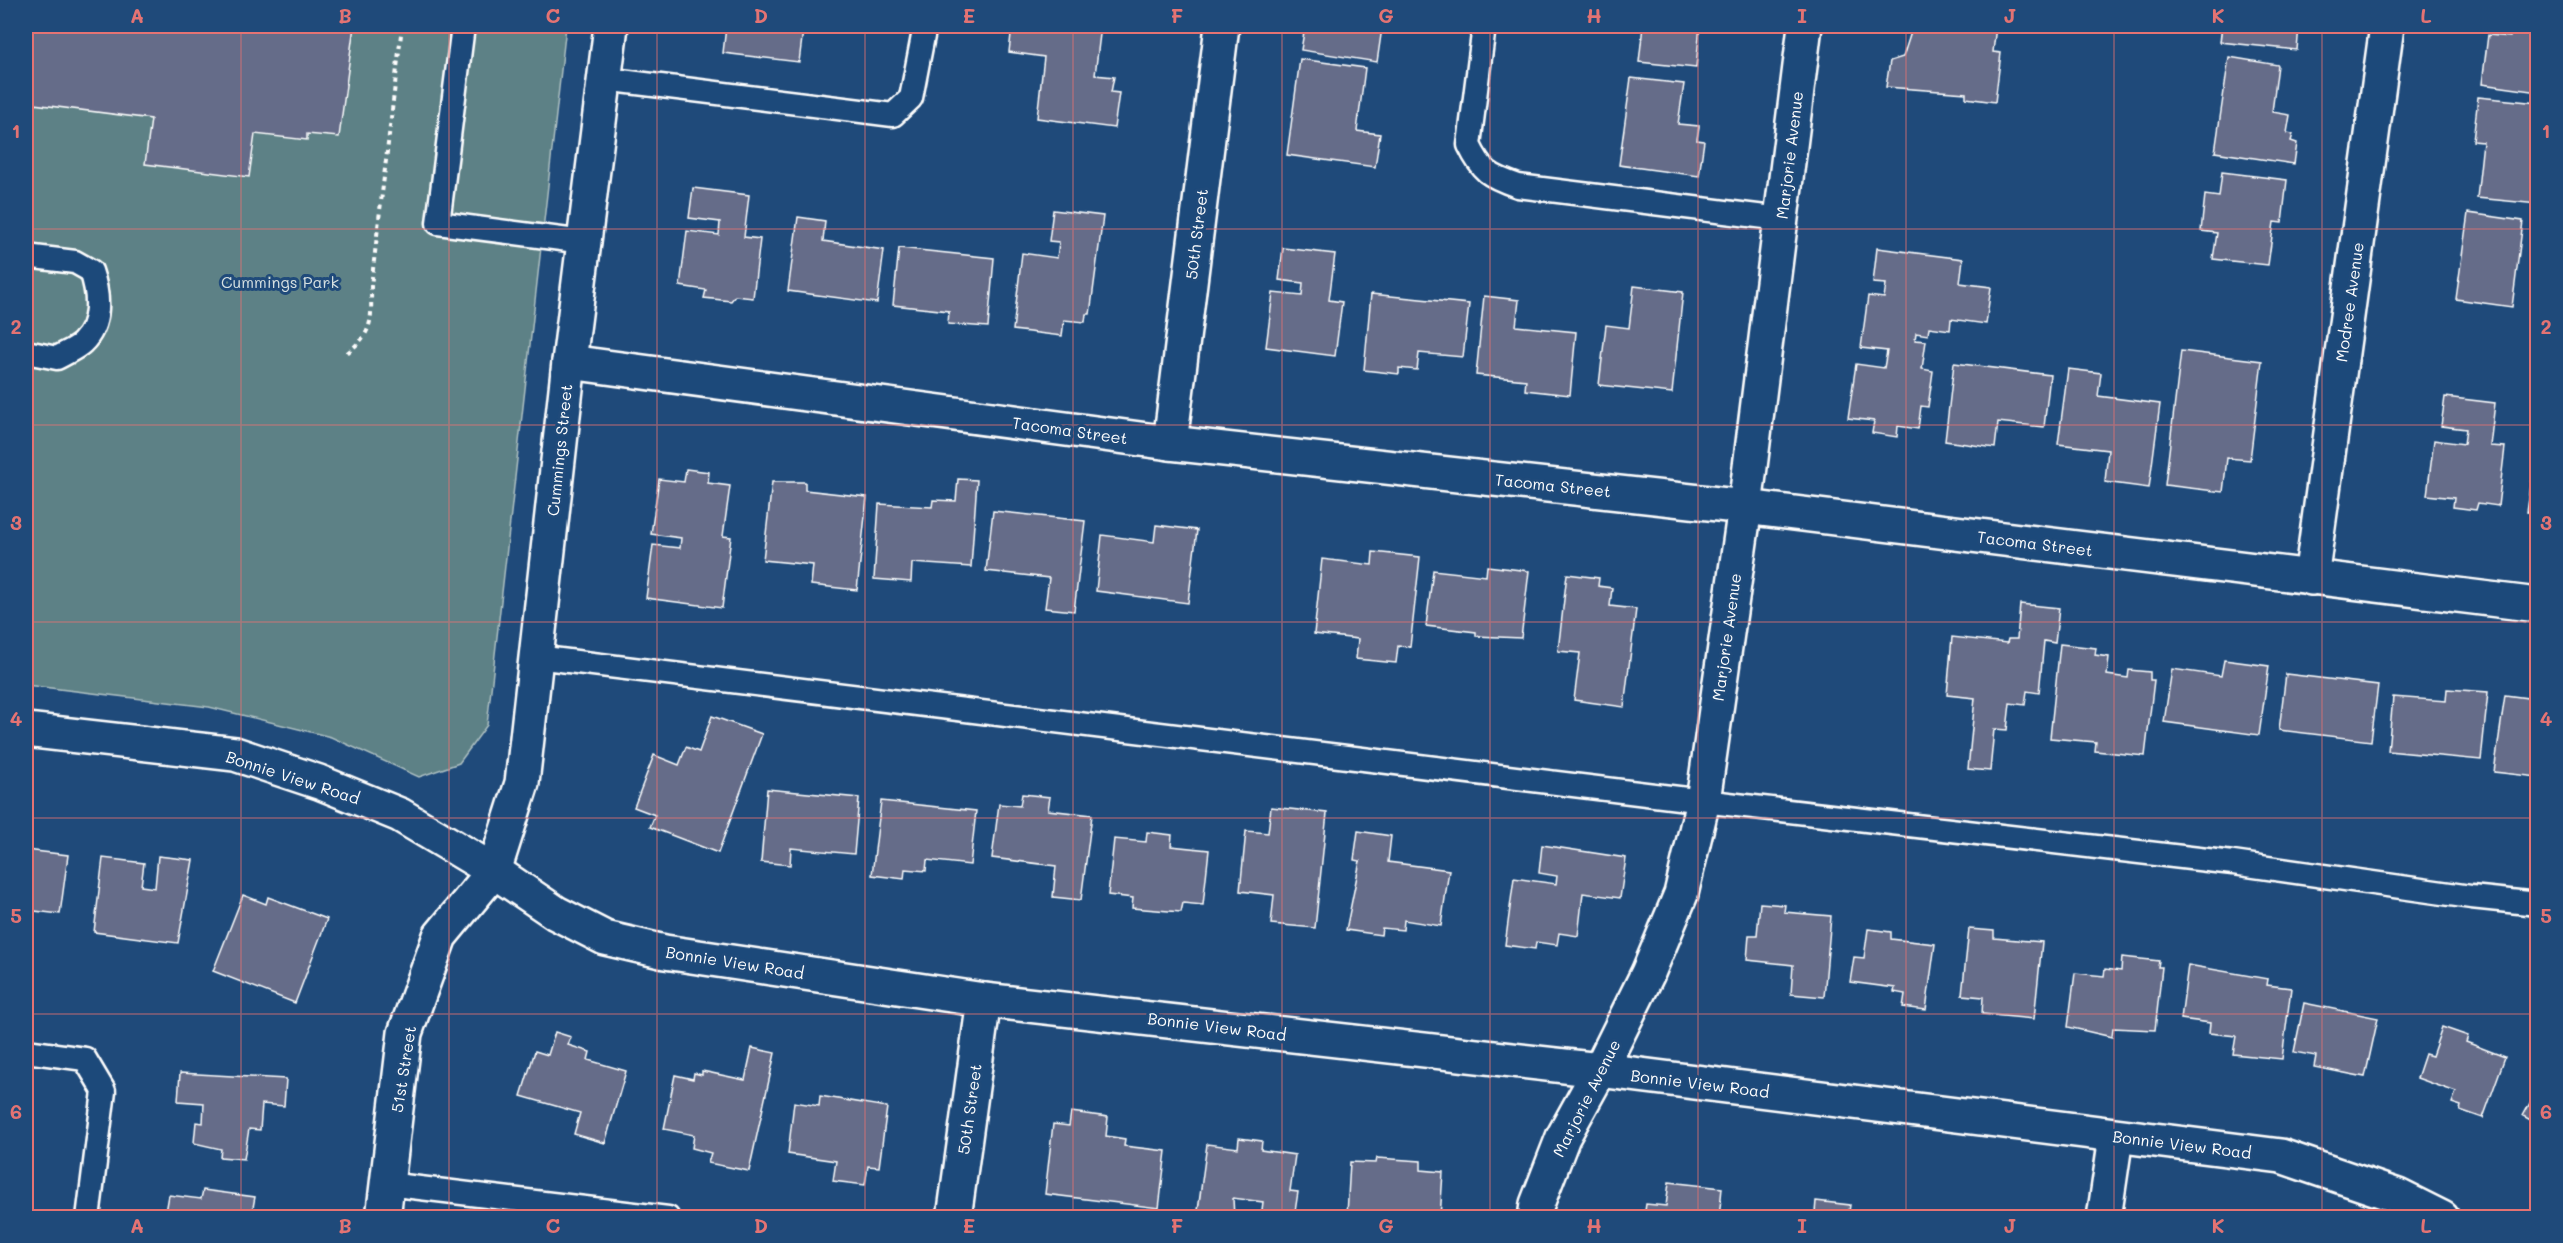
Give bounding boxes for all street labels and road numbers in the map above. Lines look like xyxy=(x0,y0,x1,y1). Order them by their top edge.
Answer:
street label: Marjorie Avenue xyxy=(1771,90,1807,220)
street label: 50th Street xyxy=(1180,187,1212,281)
street label: Modree Avenue xyxy=(2330,241,2368,363)
street label: Cummings Street xyxy=(542,383,576,517)
street label: Tacoma Street xyxy=(1011,411,1129,449)
street label: Tacoma Street xyxy=(1494,468,1612,502)
street label: Tacoma Street xyxy=(1976,525,2094,561)
street label: Marjorie Avenue xyxy=(1707,572,1745,702)
street label: Bonnie View Road xyxy=(223,745,363,809)
street label: Bonnie View Road xyxy=(664,941,806,983)
street label: Bonnie View Road xyxy=(1146,1007,1288,1045)
street label: 51st Street xyxy=(386,1024,420,1114)
street label: Marjorie Avenue xyxy=(1547,1036,1625,1160)
street label: 50th Street xyxy=(952,1062,986,1156)
street label: Bonnie View Road xyxy=(1629,1064,1771,1102)
street label: Bonnie View Road xyxy=(2111,1125,2253,1163)

